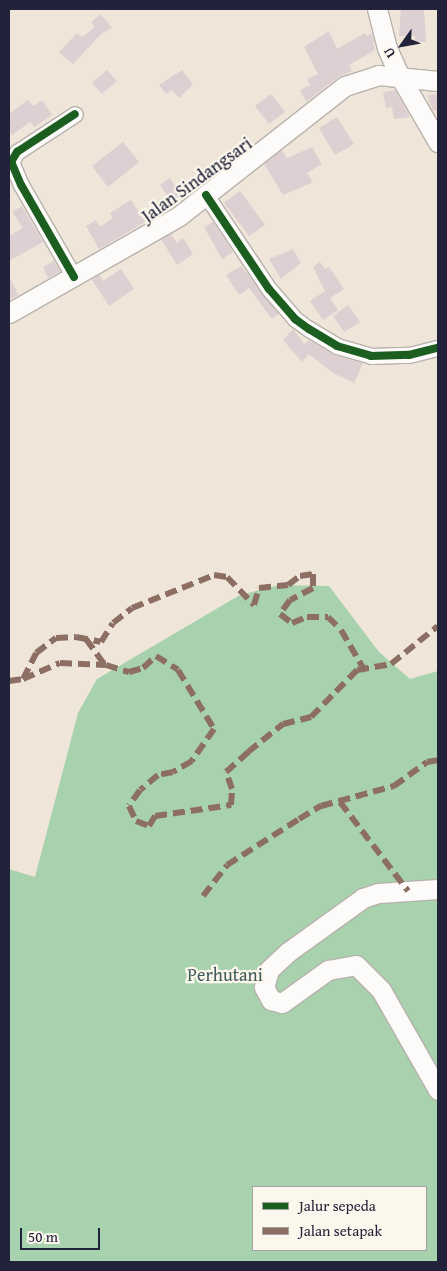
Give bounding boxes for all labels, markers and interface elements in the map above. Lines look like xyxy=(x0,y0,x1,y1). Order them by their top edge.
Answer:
north arrow xyxy=(377,20,427,70)
text: U xyxy=(378,44,400,62)
street label: Jalan Sindangsari xyxy=(138,133,256,227)
park label: Perhutani xyxy=(187,964,263,986)
legend xyxy=(252,1186,427,1251)
text: Jalur sepeda xyxy=(299,1195,376,1216)
scale bar xyxy=(22,1218,102,1250)
text: Jalan setapak xyxy=(299,1220,382,1241)
text: 50 m xyxy=(28,1226,58,1247)

